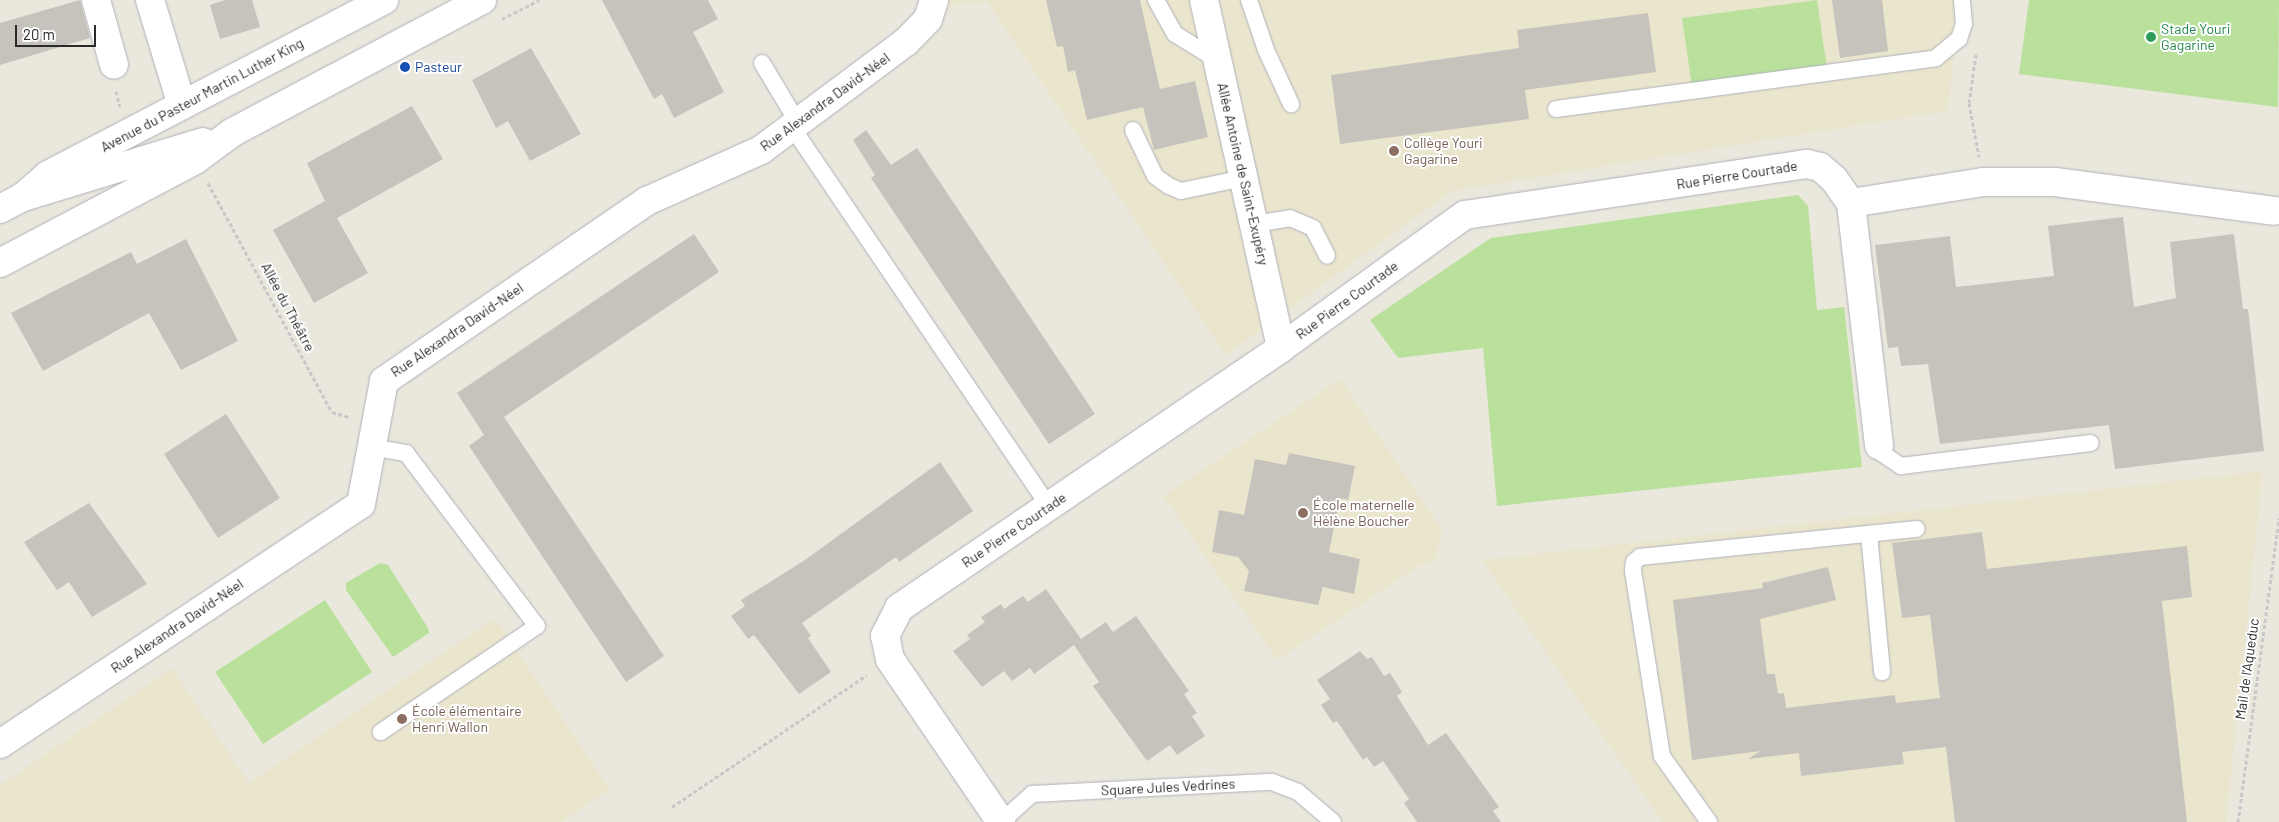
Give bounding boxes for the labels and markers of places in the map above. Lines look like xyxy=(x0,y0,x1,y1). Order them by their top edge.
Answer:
place label: Stade Youri Gagarine xyxy=(2161,21,2230,54)
marker: Stade Youri Gagarine xyxy=(2145,31,2157,43)
place label: Pasteur xyxy=(415,59,462,75)
marker: Pasteur xyxy=(399,61,411,73)
place label: Collège Youri Gagarine xyxy=(1404,135,1483,168)
marker: Collège Youri Gagarine xyxy=(1388,145,1400,157)
place label: École maternelle Hélène Boucher xyxy=(1313,497,1415,530)
marker: École maternelle Hélène Boucher xyxy=(1297,507,1309,519)
place label: École élémentaire Henri Wallon xyxy=(412,703,522,736)
marker: École élémentaire Henri Wallon xyxy=(396,713,408,725)

